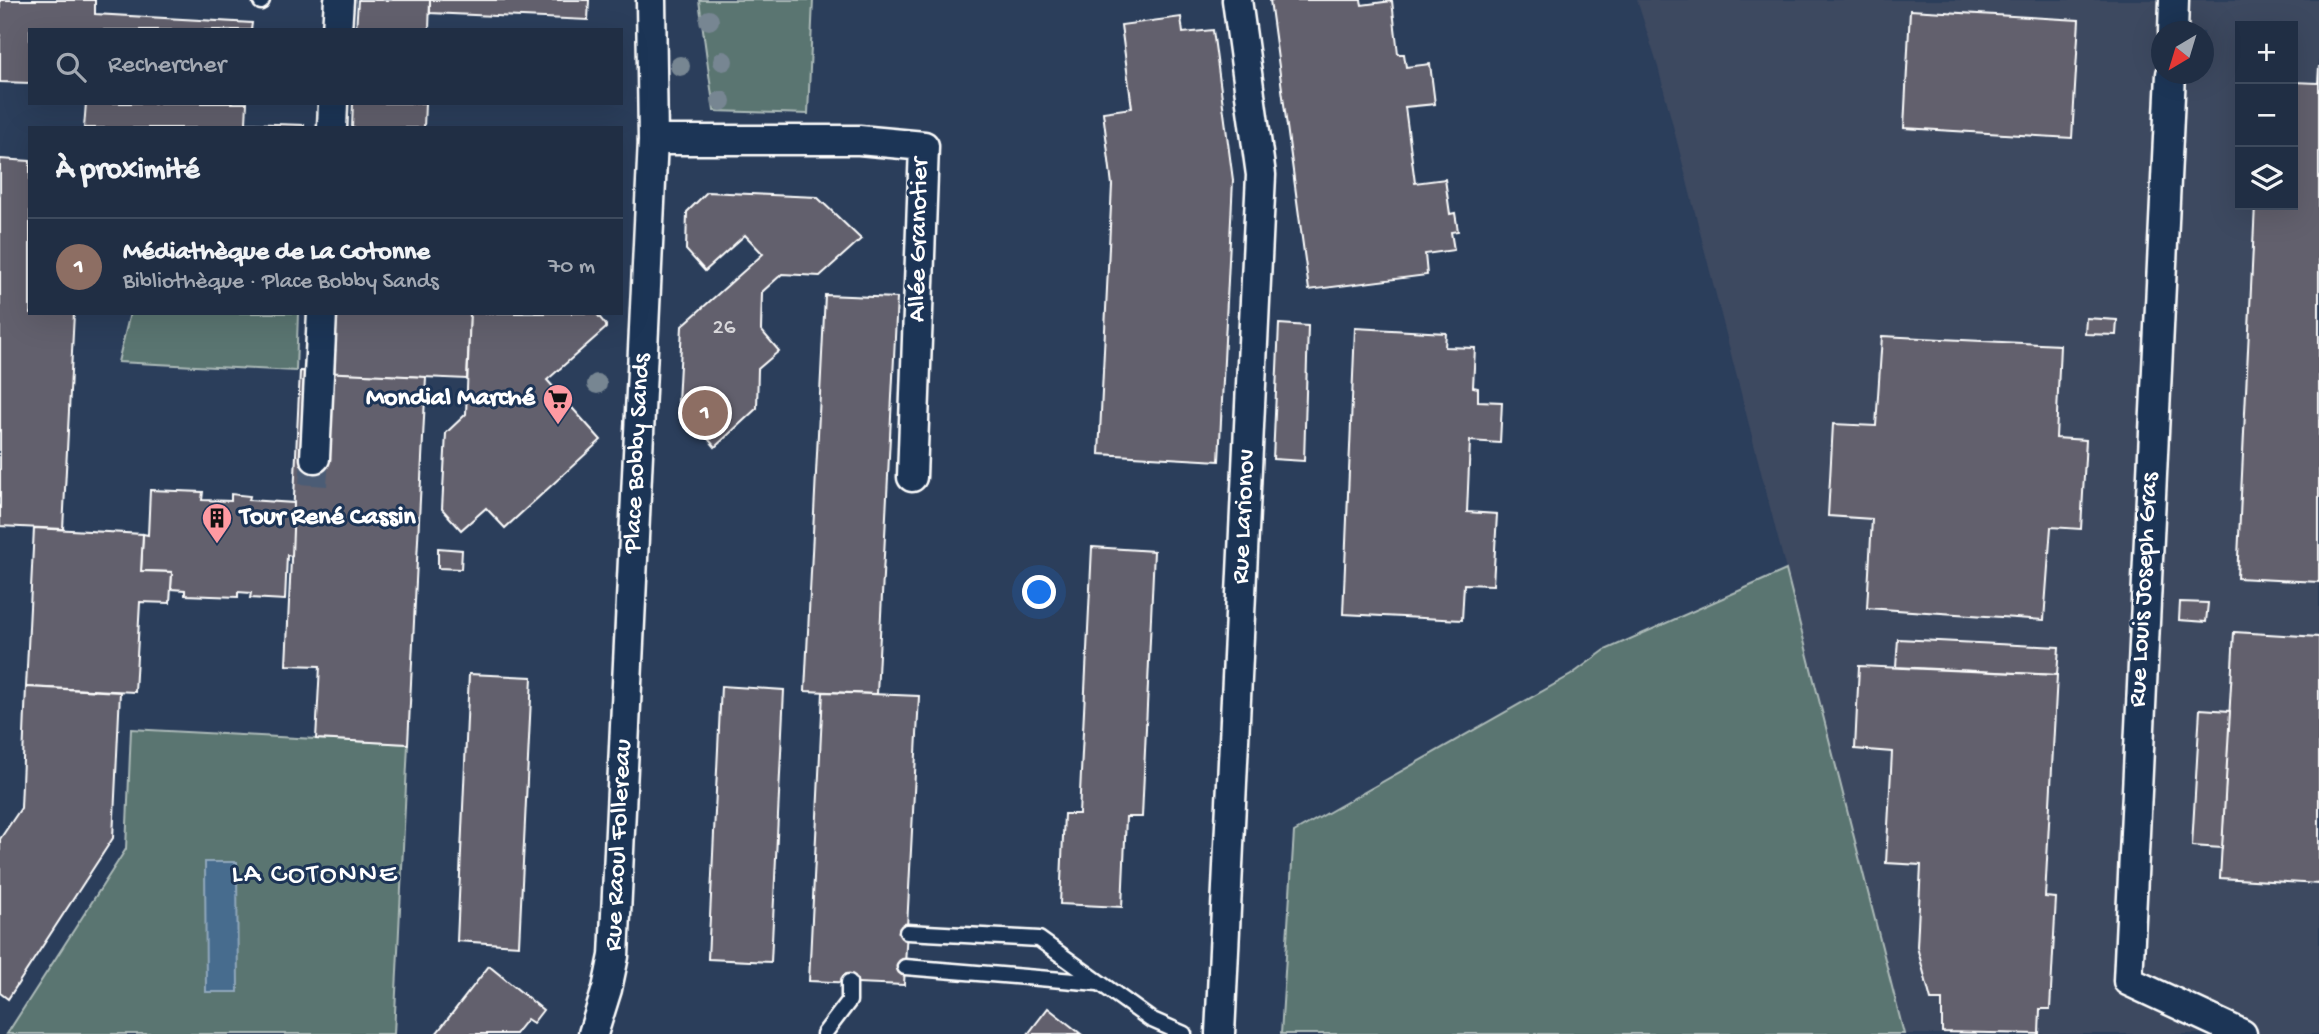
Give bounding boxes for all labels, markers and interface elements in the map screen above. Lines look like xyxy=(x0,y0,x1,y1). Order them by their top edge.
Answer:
north arrow xyxy=(2151,21,2214,84)
map controls xyxy=(2235,21,2298,210)
button: + xyxy=(2235,21,2298,84)
search box xyxy=(28,28,623,105)
icon: search xyxy=(52,48,90,86)
text: Rechercher xyxy=(108,51,226,82)
button: − xyxy=(2235,84,2298,147)
button: layers xyxy=(2235,147,2298,210)
text: À proximité xyxy=(56,154,200,189)
street label: Allée Granotier xyxy=(903,155,937,323)
text: Médiathèque de La Cotonne xyxy=(123,238,430,269)
text: 1 xyxy=(74,254,84,281)
text: 70 m xyxy=(548,254,595,281)
text: Bibliothèque · Place Bobby Sands xyxy=(123,269,439,296)
house number: 26 xyxy=(713,315,736,342)
street label: Place Bobby Sands xyxy=(618,351,658,555)
supermarket icon: Mondial Marché xyxy=(541,382,575,426)
place label: Mondial Marché xyxy=(366,384,537,415)
pin: 1 xyxy=(682,387,728,439)
street label: Rue Larionov xyxy=(1226,448,1263,585)
street label: Rue Louis Joseph Gras xyxy=(2123,471,2167,708)
building icon: Tour René Cassin xyxy=(200,501,234,545)
place label: Tour René Cassin xyxy=(238,503,416,534)
your location xyxy=(1022,575,1056,609)
street label: Rue Raoul Follereau xyxy=(599,738,640,952)
district label: LA COTONNE xyxy=(231,859,399,892)

